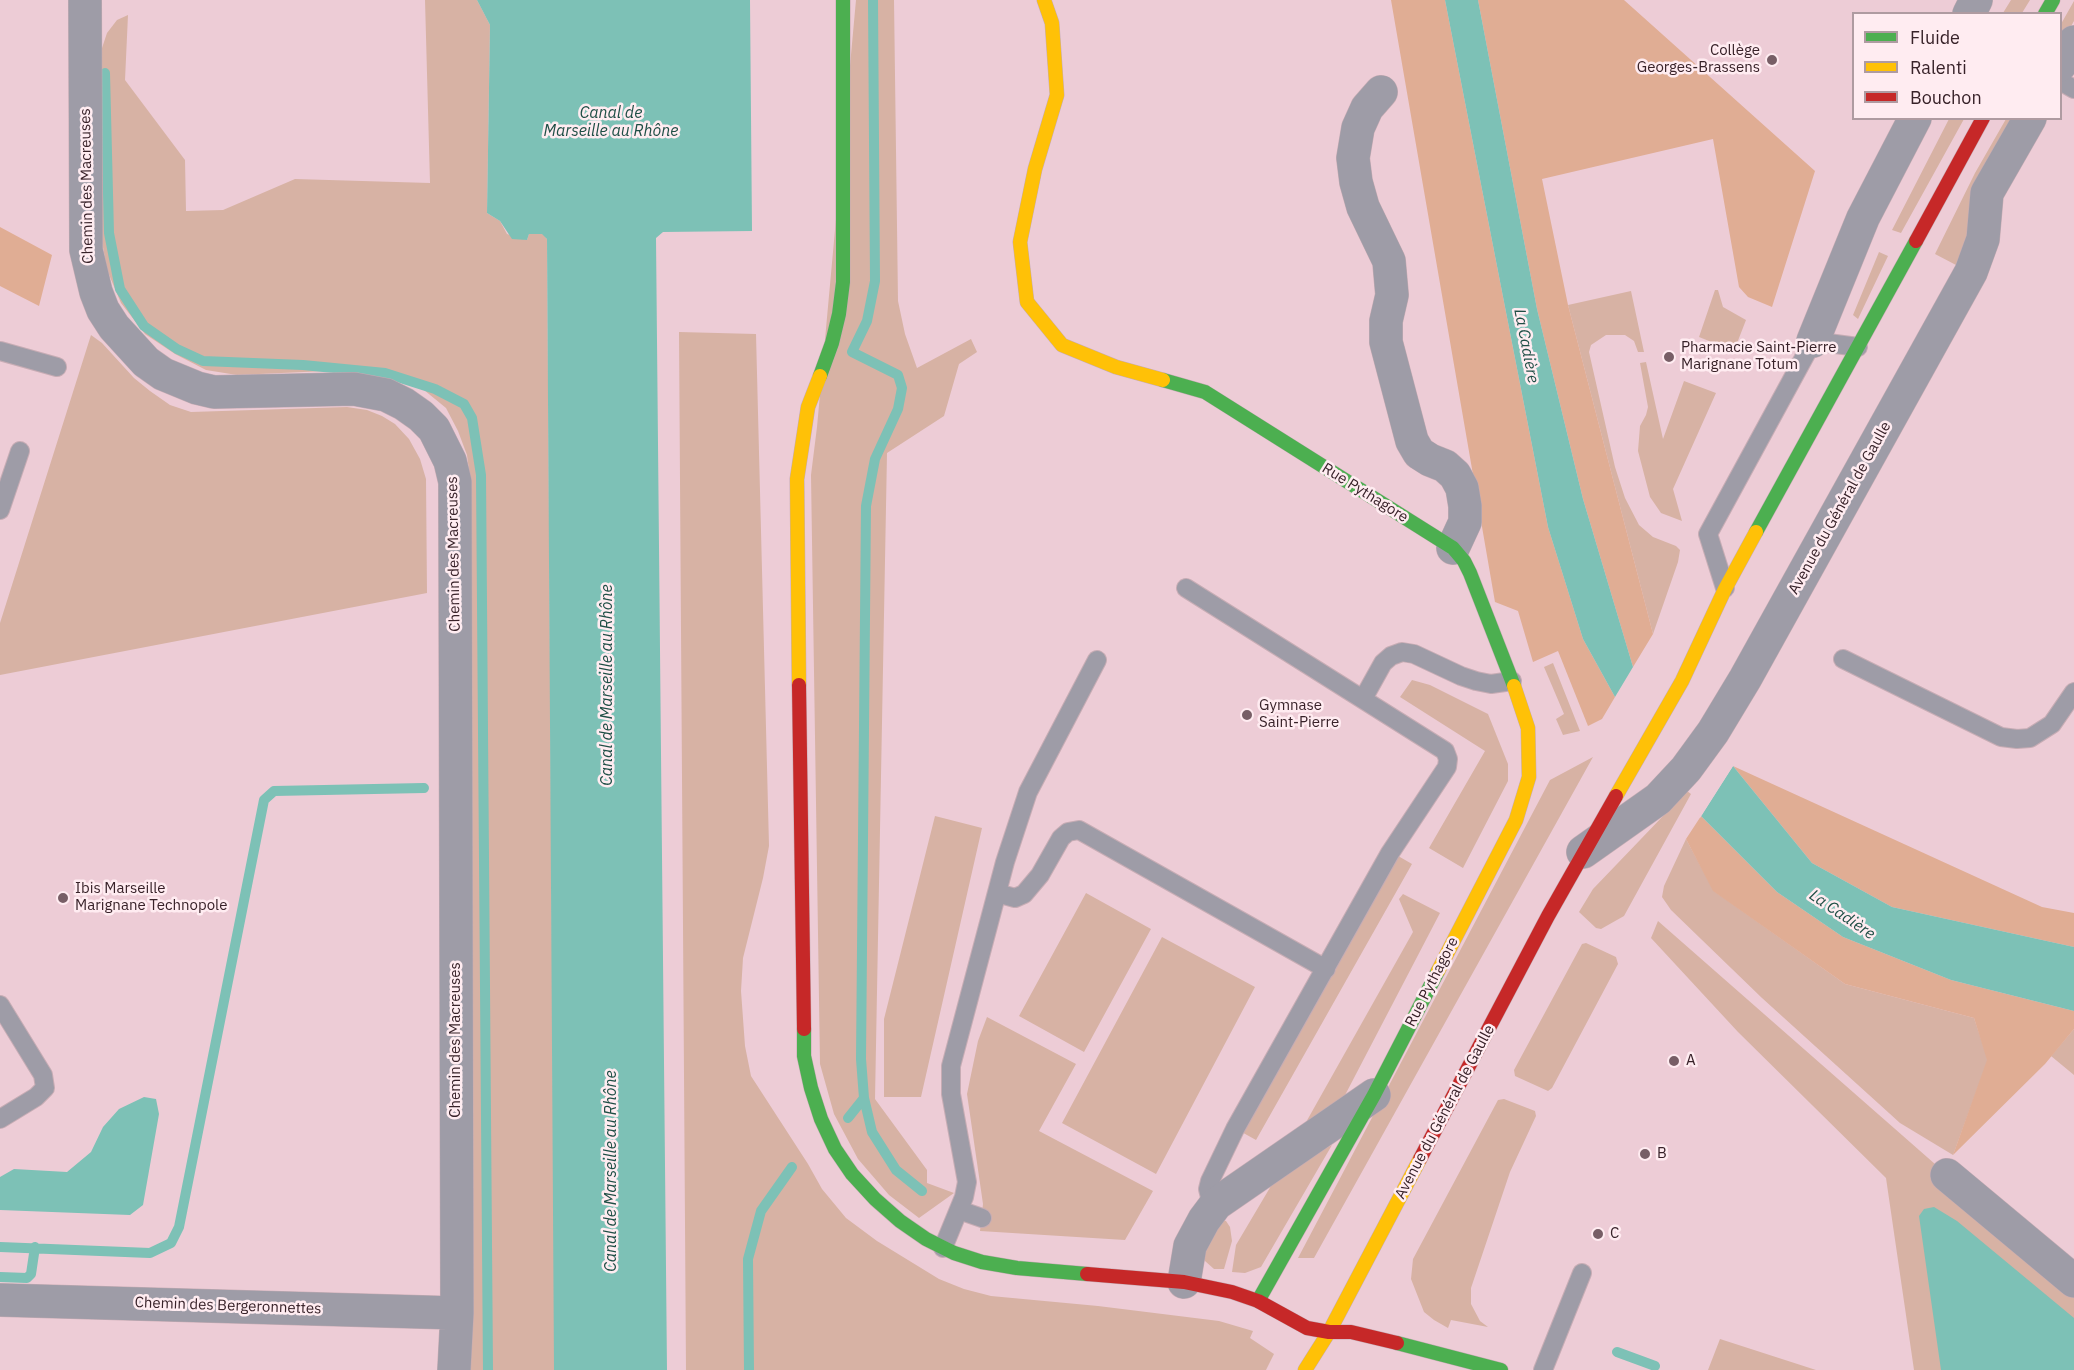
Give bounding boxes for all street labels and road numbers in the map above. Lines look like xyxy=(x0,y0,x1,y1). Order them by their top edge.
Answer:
street label: Chemin des Macreuses xyxy=(77,108,97,264)
street label: Avenue du Général de Gaulle xyxy=(1785,419,1895,597)
street label: Rue Pythagore xyxy=(1319,459,1411,527)
street label: Chemin des Macreuses xyxy=(444,476,464,632)
street label: Rue Pythagore xyxy=(1402,934,1462,1030)
street label: Chemin des Macreuses xyxy=(447,962,465,1118)
street label: Avenue du Général de Gaulle xyxy=(1391,1022,1499,1202)
street label: Chemin des Bergeronnettes xyxy=(134,1294,322,1318)

